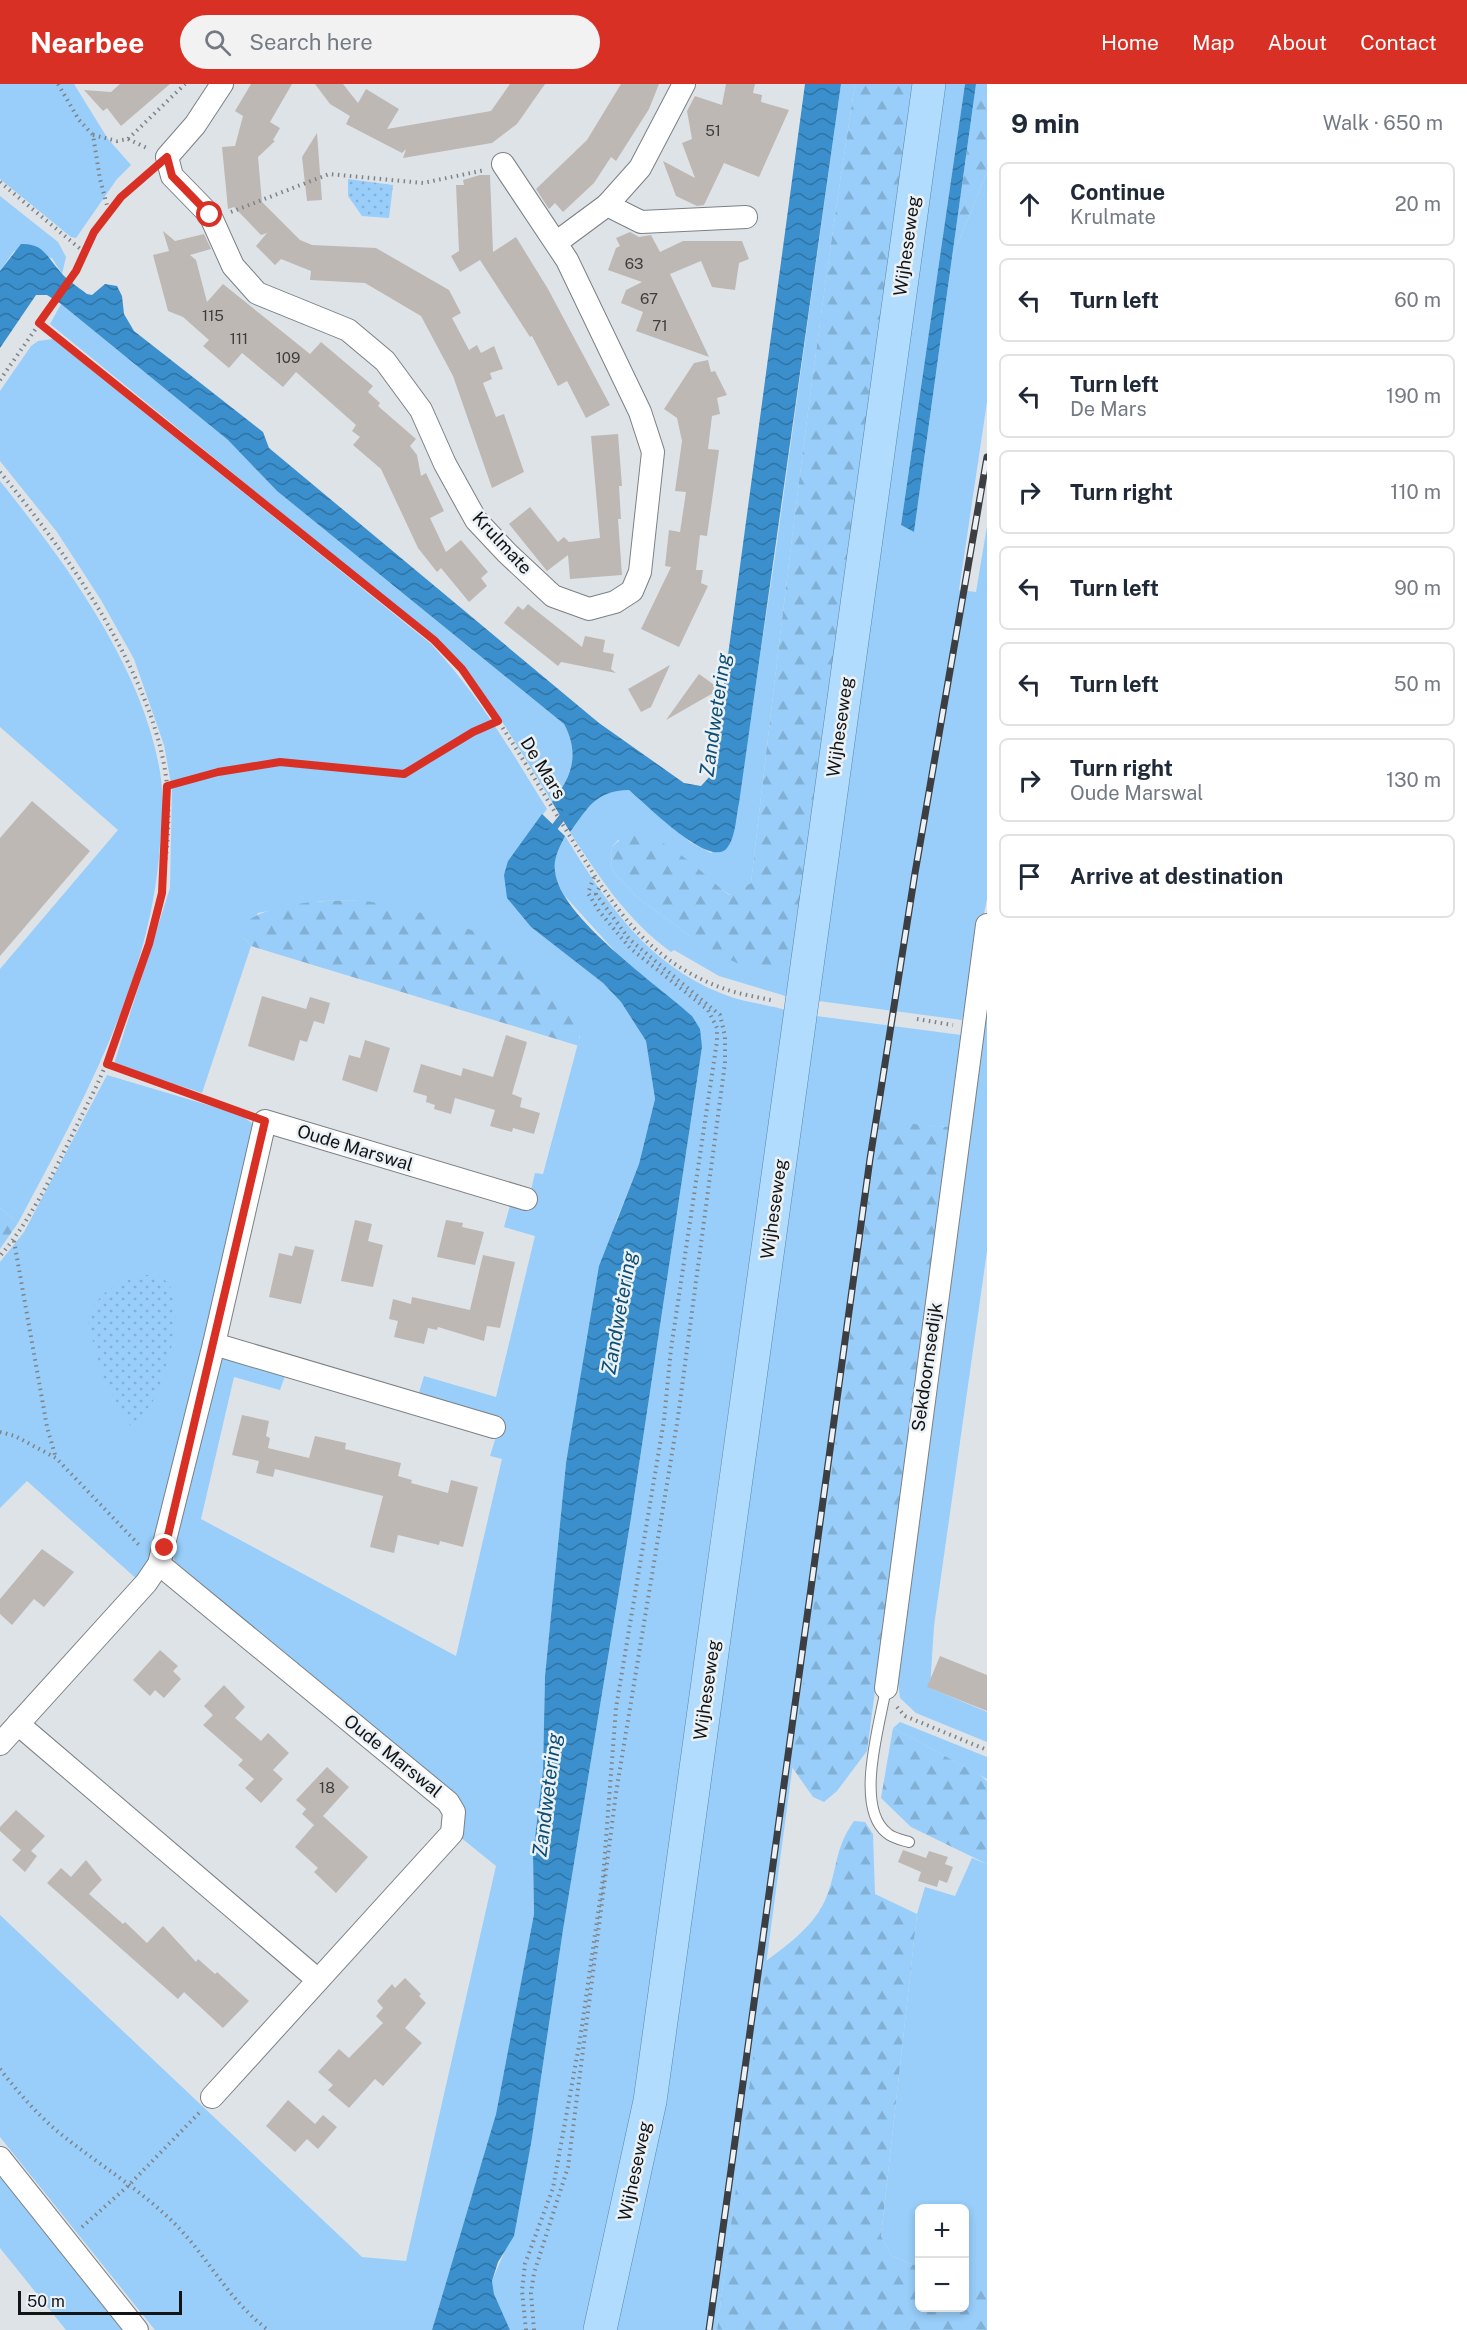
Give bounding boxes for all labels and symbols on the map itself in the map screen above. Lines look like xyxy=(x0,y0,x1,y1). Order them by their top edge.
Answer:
house number: 51 xyxy=(705,122,721,139)
street label: Wijheseweg xyxy=(889,194,924,298)
route start xyxy=(196,201,222,227)
house number: 63 xyxy=(625,255,643,272)
house number: 67 xyxy=(640,290,658,307)
house number: 115 xyxy=(202,307,224,324)
house number: 71 xyxy=(652,317,668,334)
house number: 111 xyxy=(230,330,248,347)
house number: 109 xyxy=(276,349,300,366)
street label: Krulmate xyxy=(468,507,536,578)
water label: Zandwetering xyxy=(694,652,736,778)
street label: Wijheseweg xyxy=(822,675,857,779)
street label: De Mars xyxy=(516,733,571,802)
street label: Oude Marswal xyxy=(295,1120,416,1175)
street label: Wijheseweg xyxy=(756,1157,791,1261)
water label: Zandwetering xyxy=(596,1249,642,1376)
street label: Sekdoornsedijk xyxy=(907,1301,946,1433)
route end xyxy=(151,1534,177,1560)
street label: Wijheseweg xyxy=(689,1638,724,1742)
street label: Oude Marswal xyxy=(340,1710,447,1802)
water label: Zandwetering xyxy=(528,1732,567,1858)
house number: 18 xyxy=(319,1779,335,1796)
street label: Wijheseweg xyxy=(614,2119,655,2223)
scale bar xyxy=(18,2288,182,2316)

